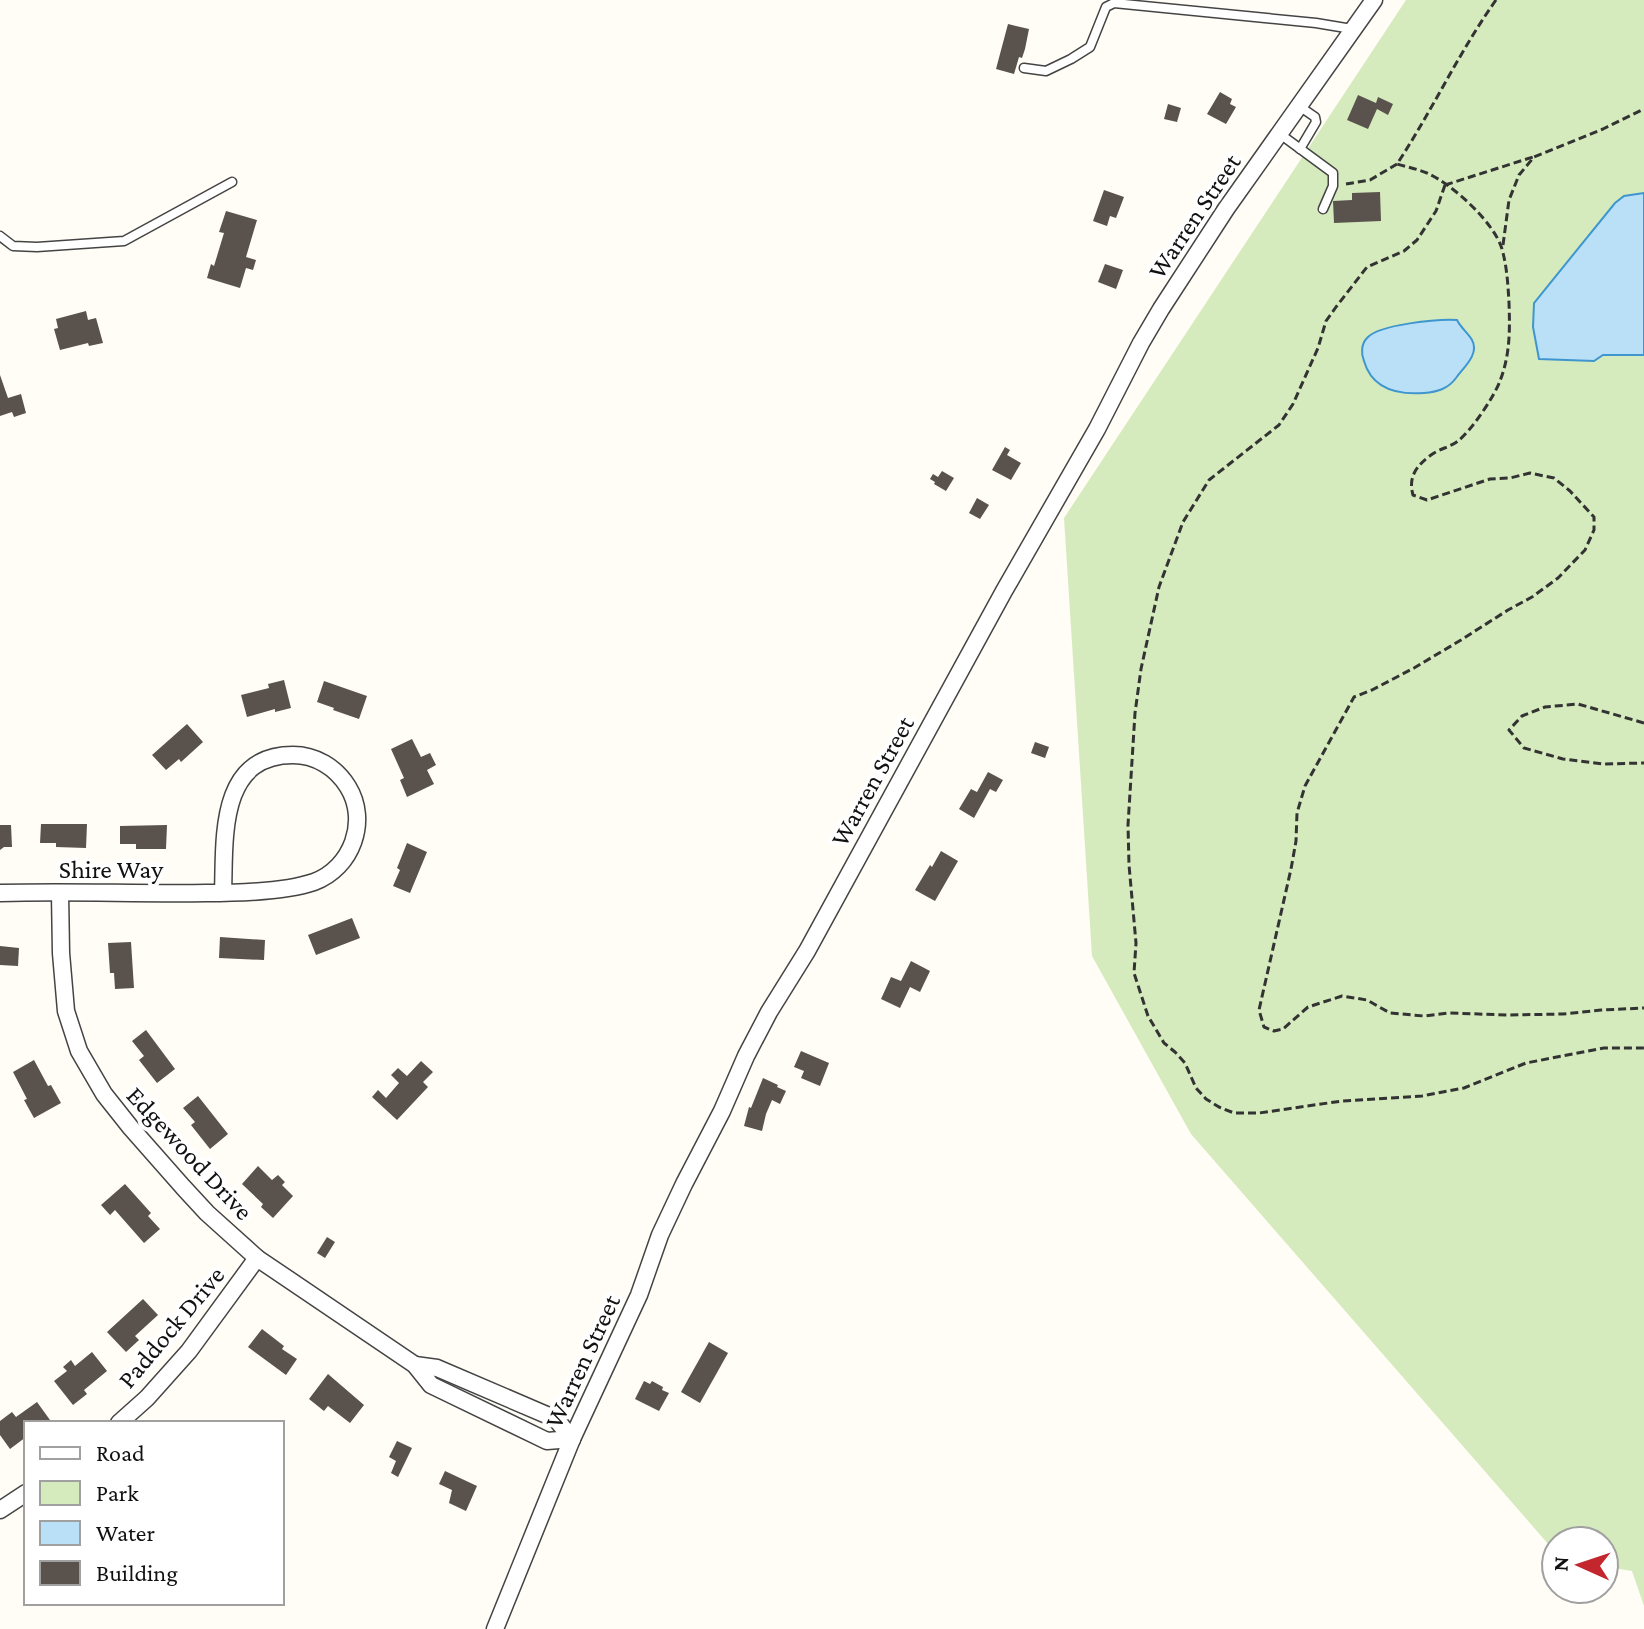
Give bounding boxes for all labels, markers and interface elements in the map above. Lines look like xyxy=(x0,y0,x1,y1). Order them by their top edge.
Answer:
street label: Warren Street xyxy=(1142,148,1247,284)
street label: Warren Street xyxy=(825,711,920,851)
street label: Shire Way xyxy=(59,855,164,884)
street label: Edgewood Drive xyxy=(121,1081,259,1226)
street label: Paddock Drive xyxy=(112,1261,231,1394)
street label: Warren Street xyxy=(539,1290,626,1433)
legend xyxy=(24,1421,284,1605)
text: Road xyxy=(96,1439,145,1466)
text: Park xyxy=(96,1479,139,1506)
text: Water xyxy=(96,1519,155,1546)
north arrow xyxy=(1540,1525,1620,1605)
text: N xyxy=(1548,1556,1573,1572)
text: Building xyxy=(96,1559,178,1586)

